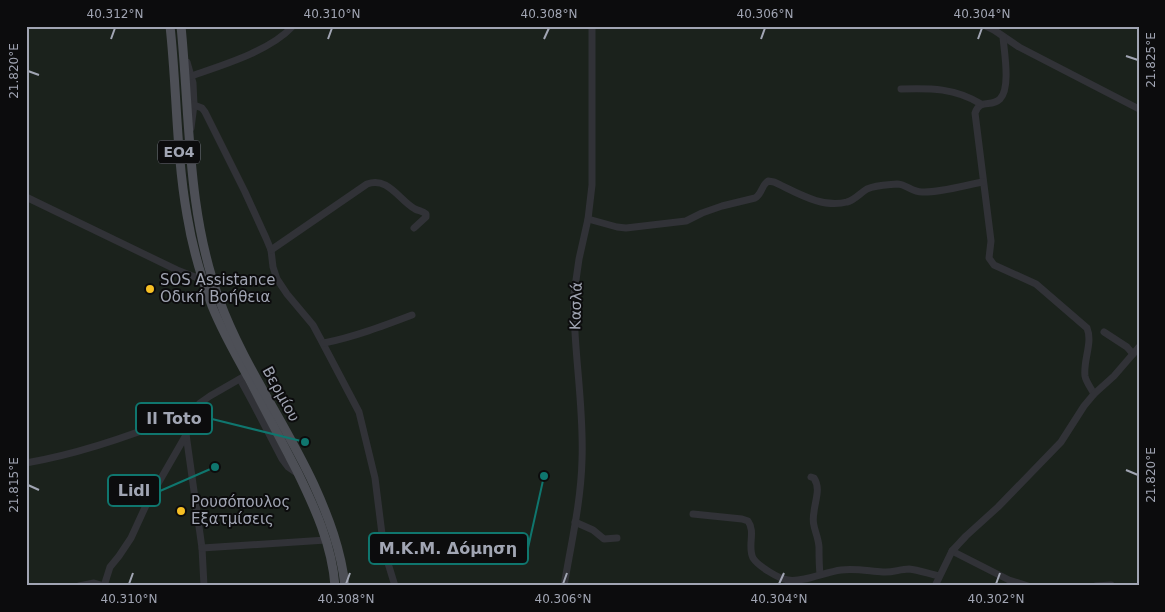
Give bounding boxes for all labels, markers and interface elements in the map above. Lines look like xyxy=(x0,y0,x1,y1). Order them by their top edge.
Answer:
text: 40.312°N xyxy=(87,7,143,21)
text: 40.310°N xyxy=(304,7,360,21)
text: 40.308°N xyxy=(521,7,577,21)
text: 40.306°N xyxy=(737,7,793,21)
text: 40.304°N xyxy=(954,7,1010,21)
text: 21.825°E xyxy=(1144,32,1158,88)
text: 21.820°E xyxy=(7,43,21,99)
road number: ΕΟ4 xyxy=(158,140,200,163)
place label: SOS Assistance Οδική Βοήθεια xyxy=(160,271,276,306)
street label: Κασλά xyxy=(566,282,586,330)
marker: SOS Assistance Οδική Βοήθεια xyxy=(144,283,156,295)
street label: Βερμίου xyxy=(258,363,304,425)
callout: Il Toto xyxy=(136,403,212,434)
text: Il Toto xyxy=(146,409,202,428)
text: 21.820°E xyxy=(1144,447,1158,503)
text: 21.815°E xyxy=(7,457,21,513)
callout: Lidl xyxy=(108,475,160,506)
text: Lidl xyxy=(118,481,150,500)
place label: Ρουσόπουλος Εξατμίσεις xyxy=(191,493,290,528)
marker: Ρουσόπουλος Εξατμίσεις xyxy=(175,505,187,517)
callout: Μ.Κ.Μ. Δόμηση xyxy=(369,533,528,564)
text: Μ.Κ.Μ. Δόμηση xyxy=(379,539,517,558)
text: 40.310°N xyxy=(101,592,157,606)
text: 40.308°N xyxy=(318,592,374,606)
text: 40.306°N xyxy=(535,592,591,606)
text: 40.304°N xyxy=(751,592,807,606)
text: 40.302°N xyxy=(968,592,1024,606)

